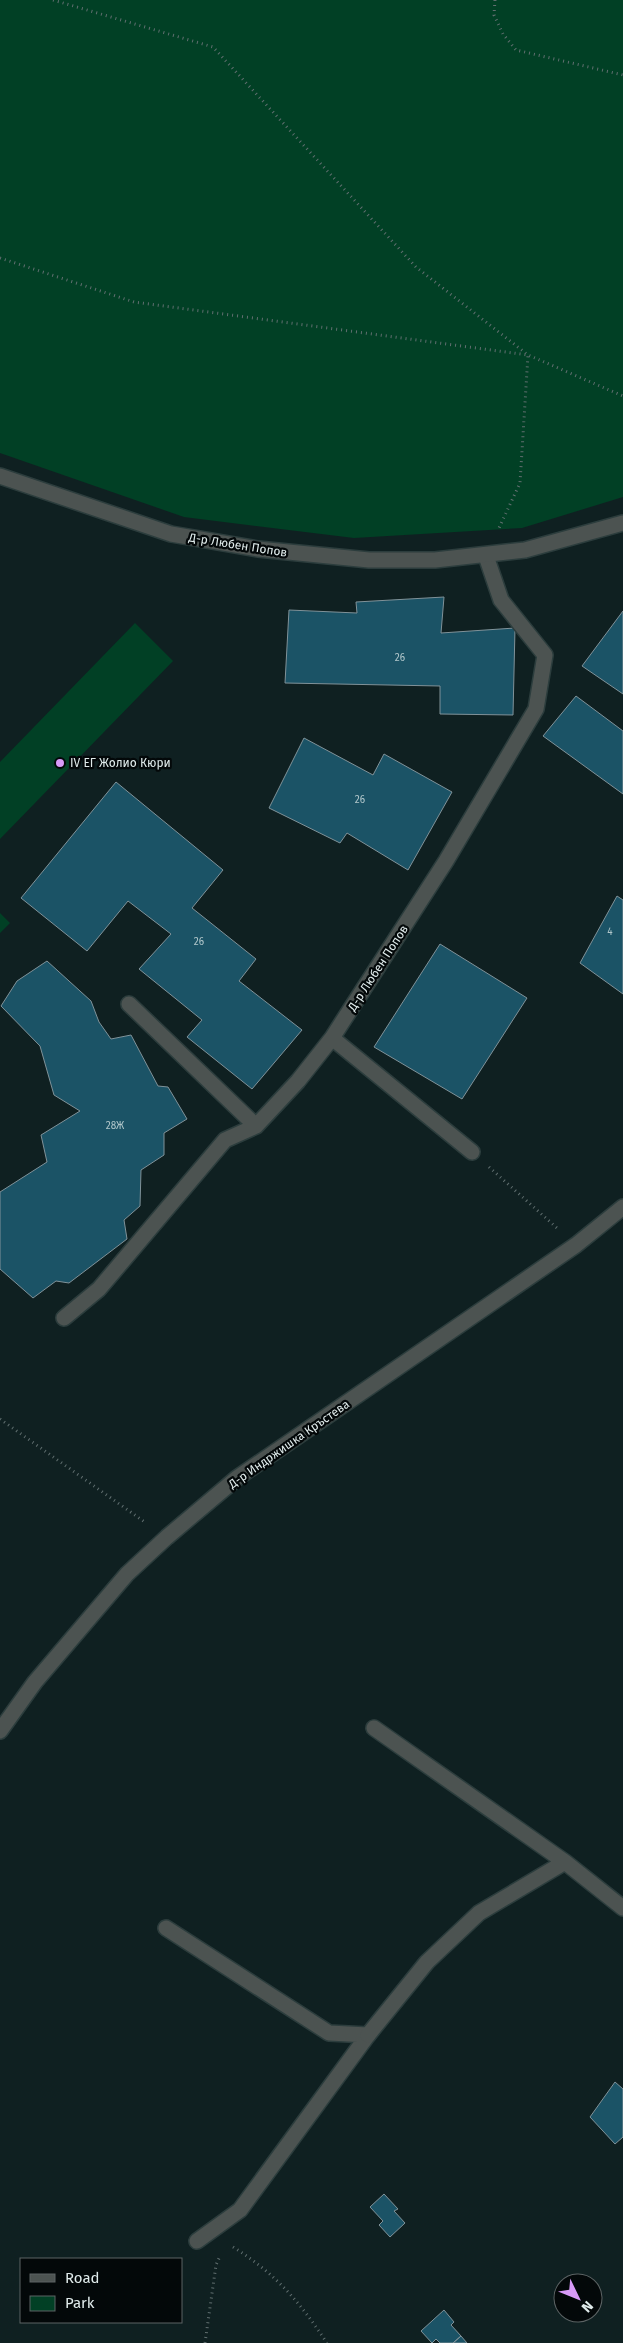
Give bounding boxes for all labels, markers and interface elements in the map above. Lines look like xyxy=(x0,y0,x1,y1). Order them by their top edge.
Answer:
street label: Д-р Любен Попов xyxy=(187,530,288,560)
house number: 26 xyxy=(395,652,405,664)
place label: IV ЕГ Жолио Кюри xyxy=(70,756,171,770)
marker: IV ЕГ Жолио Кюри xyxy=(54,757,66,769)
house number: 26 xyxy=(355,794,365,806)
street label: Д-р Любен Попов xyxy=(344,922,411,1014)
house number: 4 xyxy=(607,926,613,938)
house number: 26 xyxy=(194,936,204,948)
house number: 28Ж xyxy=(106,1120,125,1132)
street label: Д-р Индржишка Кръстева xyxy=(225,1397,352,1492)
legend xyxy=(20,2258,182,2323)
text: Road xyxy=(65,2269,100,2287)
north arrow xyxy=(553,2273,603,2323)
text: Park xyxy=(65,2294,95,2312)
text: N xyxy=(578,2297,597,2316)

